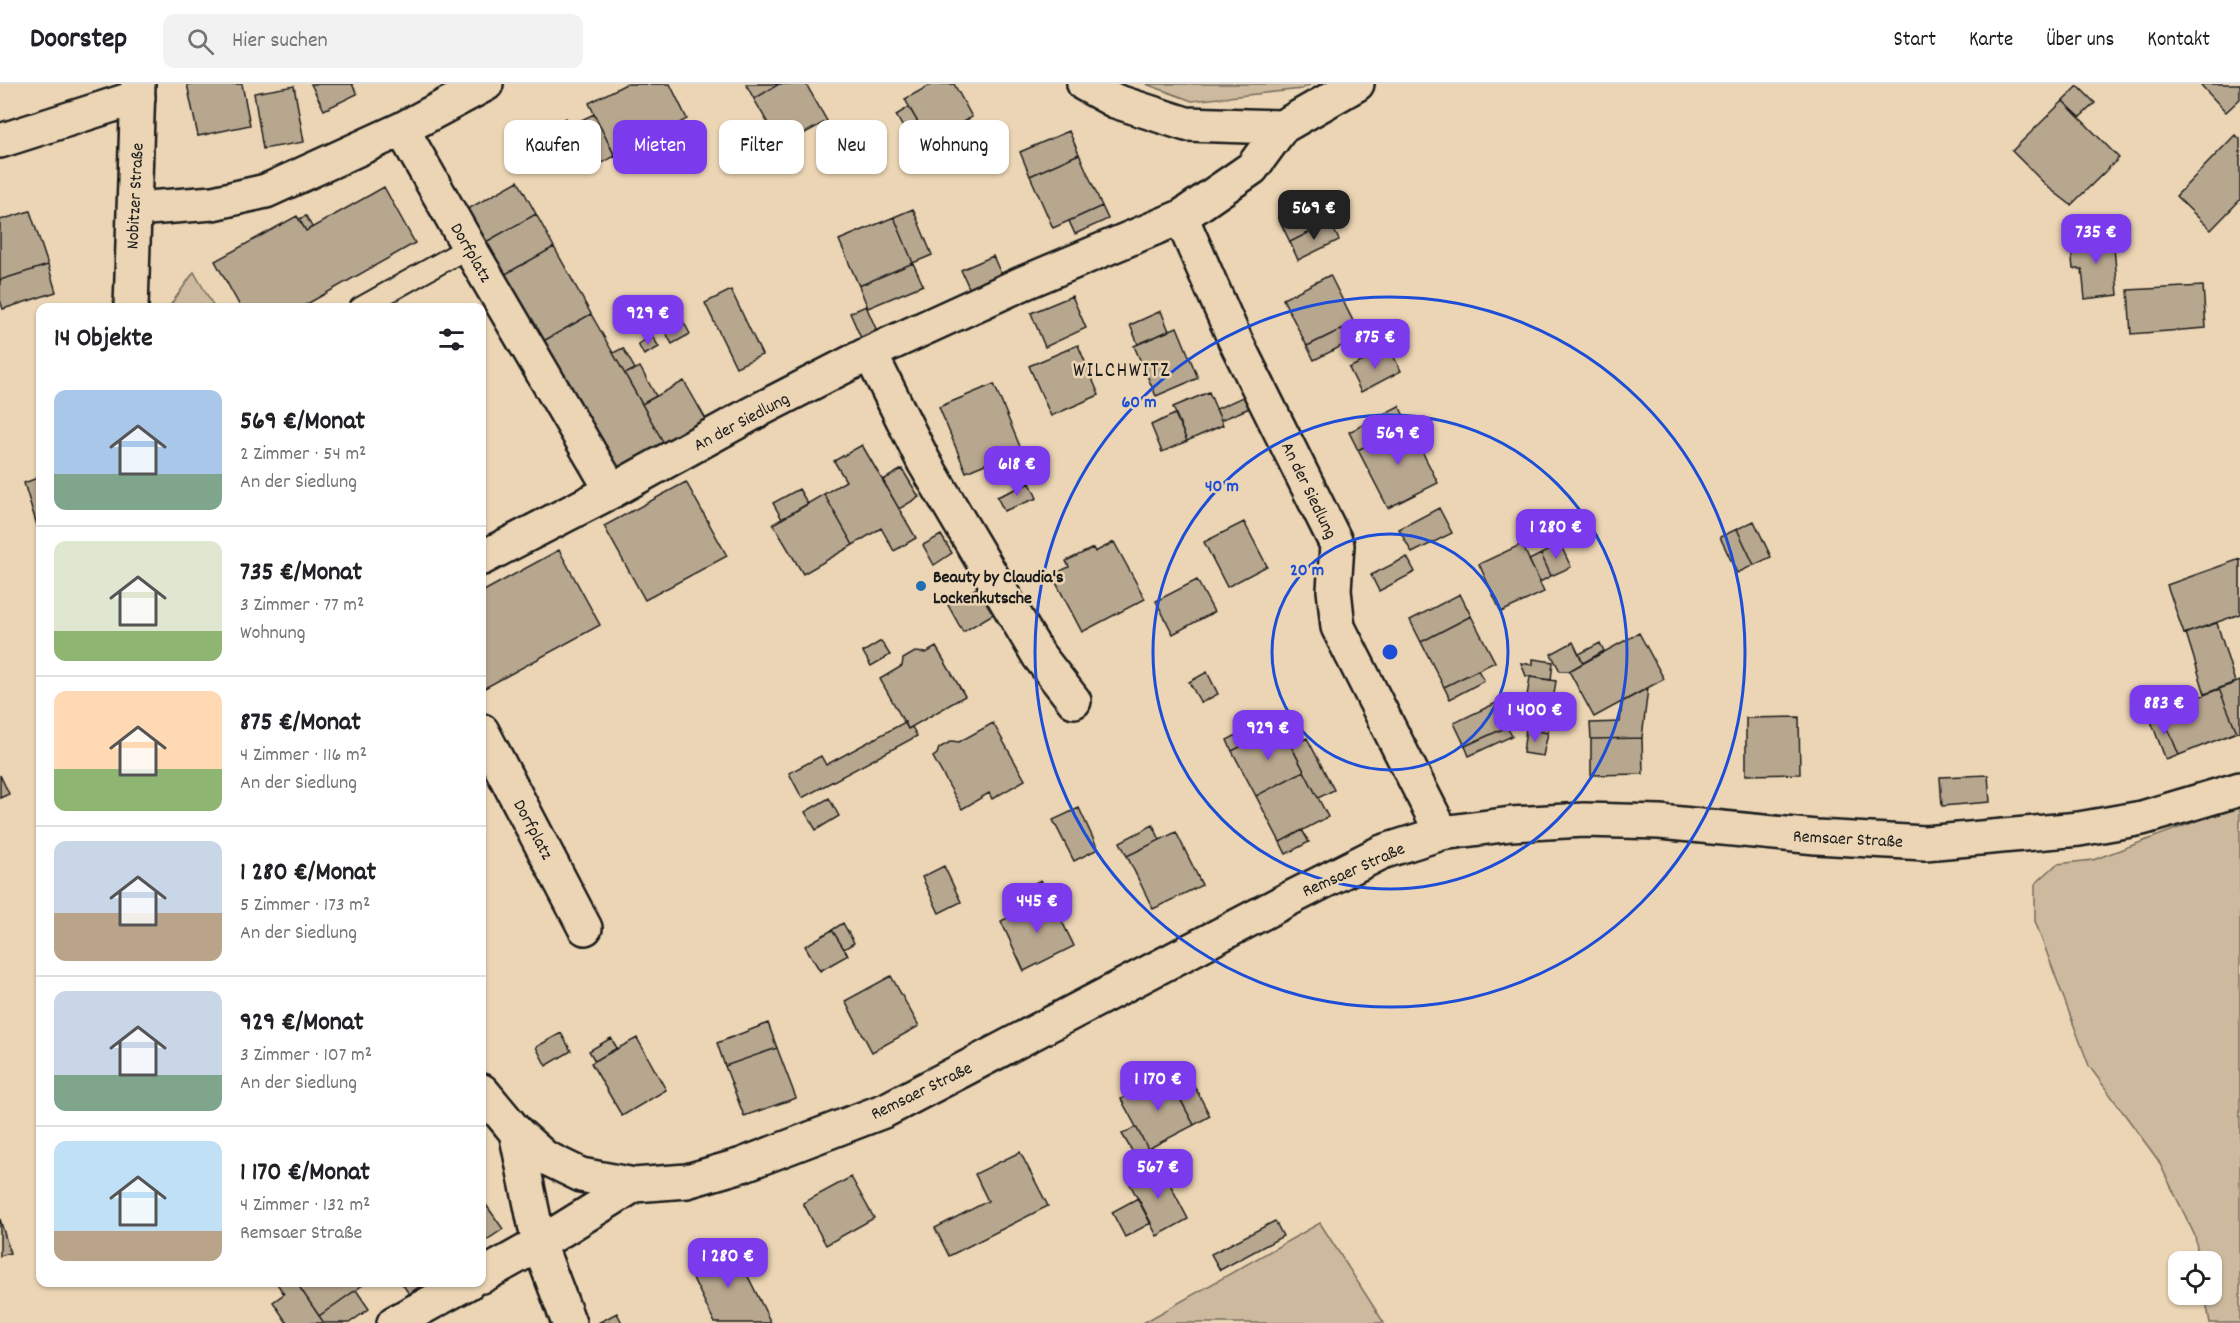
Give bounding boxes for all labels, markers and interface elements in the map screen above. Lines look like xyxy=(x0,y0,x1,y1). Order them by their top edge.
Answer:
search box xyxy=(163,14,583,68)
text: Doorstep xyxy=(30,21,127,61)
icon: search xyxy=(184,25,217,58)
text: Hier suchen xyxy=(232,26,328,57)
text: Start xyxy=(1894,26,1936,56)
text: Karte xyxy=(1969,26,2013,56)
text: Über uns xyxy=(2046,26,2114,56)
text: Kontakt xyxy=(2147,26,2210,56)
chip: Kaufen xyxy=(504,120,601,174)
chip: Mieten xyxy=(613,120,707,174)
chip: Filter xyxy=(719,120,804,174)
chip: Neu xyxy=(816,120,887,174)
chip: Wohnung xyxy=(899,120,1009,174)
street label: Nobitzer Straße xyxy=(121,142,152,250)
pin: 569 € xyxy=(1272,190,1356,241)
text: 569 € xyxy=(1292,195,1336,223)
pin: 735 € xyxy=(2054,214,2138,265)
street label: Dorfplatz xyxy=(443,219,497,288)
text: 735 € xyxy=(2075,219,2117,247)
pin: 929 € xyxy=(606,295,690,346)
text: 929 € xyxy=(627,300,669,328)
pin: 875 € xyxy=(1333,319,1417,370)
text: 14 Objekte xyxy=(54,321,153,358)
icon: filters xyxy=(435,323,468,356)
text: 875 € xyxy=(1355,324,1395,352)
district label: WILCHWITZ xyxy=(1073,357,1171,387)
street label: An der Siedlung xyxy=(690,387,795,459)
text: 60 m xyxy=(1121,391,1157,416)
text: 569 €/Monat xyxy=(240,404,365,441)
icon: home xyxy=(102,414,174,486)
pin: 569 € xyxy=(1356,415,1440,466)
text: 569 € xyxy=(1376,420,1420,448)
street label: An der Siedlung xyxy=(1273,438,1342,544)
text: 2 Zimmer · 54 m² xyxy=(240,441,366,469)
pin: 618 € xyxy=(975,446,1059,497)
text: 618 € xyxy=(998,451,1036,479)
text: An der Siedlung xyxy=(240,469,357,497)
text: 40 m xyxy=(1205,475,1239,500)
pin: 1 280 € xyxy=(1501,509,1611,560)
text: 1 280 € xyxy=(1530,514,1582,542)
text: 735 €/Monat xyxy=(240,555,362,592)
text: 20 m xyxy=(1290,559,1324,584)
icon: home xyxy=(102,565,174,637)
place label: Beauty by Claudia's Lockenkutsche xyxy=(933,566,1064,612)
marker: Beauty by Claudia's Lockenkutsche xyxy=(914,579,928,593)
text: 3 Zimmer · 77 m² xyxy=(240,592,364,620)
text: Wohnung xyxy=(240,620,305,648)
centre of rings xyxy=(1380,642,1400,662)
pin: 883 € xyxy=(2122,685,2206,736)
text: 883 € xyxy=(2144,690,2184,718)
pin: 1 400 € xyxy=(1480,692,1590,743)
text: 1 400 € xyxy=(1508,697,1562,725)
text: 875 €/Monat xyxy=(240,705,361,742)
pin: 929 € xyxy=(1226,710,1310,761)
icon: home xyxy=(102,715,174,787)
text: 929 € xyxy=(1247,715,1289,743)
text: 4 Zimmer · 116 m² xyxy=(240,742,367,770)
text: An der Siedlung xyxy=(240,770,357,798)
street label: Dorfplatz xyxy=(506,796,558,865)
street label: Remsaer Straße xyxy=(1792,825,1904,856)
street label: Remsaer Straße xyxy=(1299,837,1409,905)
text: 1 280 €/Monat xyxy=(240,855,376,892)
icon: home xyxy=(102,865,174,937)
pin: 445 € xyxy=(995,883,1079,934)
text: 445 € xyxy=(1016,888,1058,916)
text: 5 Zimmer · 173 m² xyxy=(240,892,370,920)
text: An der Siedlung xyxy=(240,920,357,948)
text: 929 €/Monat xyxy=(240,1005,364,1042)
icon: home xyxy=(102,1015,174,1087)
text: 3 Zimmer · 107 m² xyxy=(240,1042,372,1070)
street label: Remsaer Straße xyxy=(867,1057,977,1128)
pin: 1 170 € xyxy=(1103,1061,1213,1112)
text: 1 170 € xyxy=(1134,1066,1182,1094)
text: An der Siedlung xyxy=(240,1070,357,1098)
pin: 567 € xyxy=(1116,1149,1200,1200)
text: 567 € xyxy=(1137,1154,1179,1182)
text: 1 170 €/Monat xyxy=(240,1155,370,1192)
icon: home xyxy=(102,1165,174,1237)
text: 4 Zimmer · 132 m² xyxy=(240,1192,370,1220)
text: Remsaer Straße xyxy=(240,1220,362,1248)
pin: 1 280 € xyxy=(673,1238,783,1289)
text: 1 280 € xyxy=(702,1243,754,1271)
map controls xyxy=(2168,1251,2222,1305)
button: locate xyxy=(2168,1251,2222,1305)

